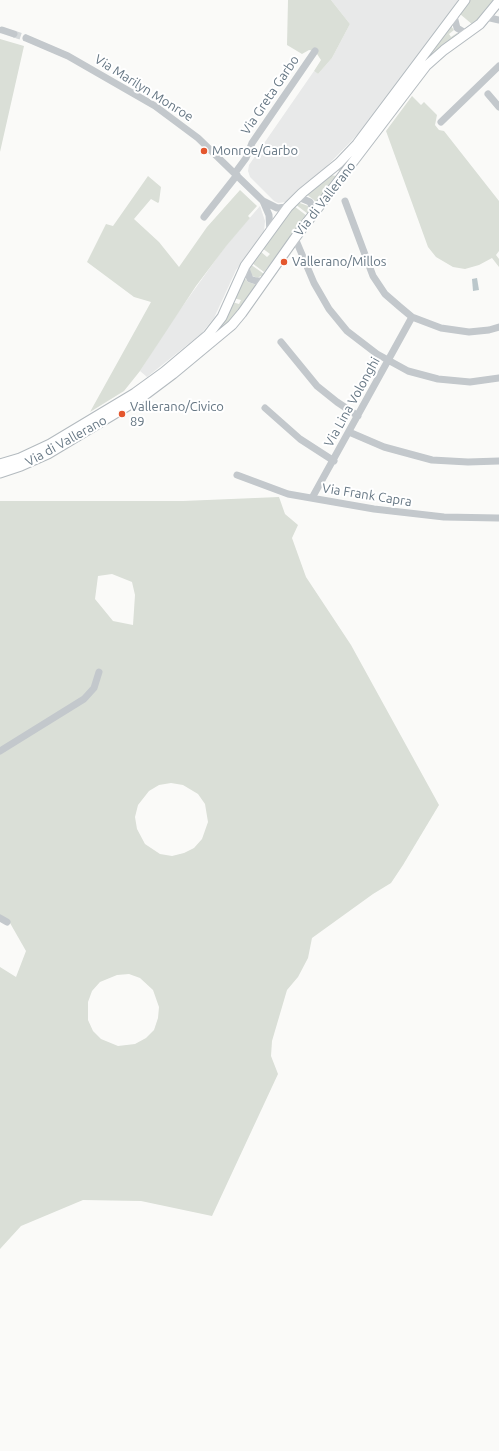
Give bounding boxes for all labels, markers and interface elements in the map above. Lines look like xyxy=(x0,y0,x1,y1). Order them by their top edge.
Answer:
street label: Via Marilyn Monroe xyxy=(92,51,196,125)
street label: Via Greta Garbo xyxy=(238,52,302,138)
place label: Monroe/Garbo xyxy=(212,143,298,159)
marker: Monroe/Garbo xyxy=(199,146,209,156)
street label: Via di Vallerano xyxy=(291,159,359,239)
place label: Vallerano/Millos xyxy=(292,254,386,270)
marker: Vallerano/Millos xyxy=(279,257,289,267)
street label: Via Lina Volonghi xyxy=(321,354,383,450)
place label: Vallerano/Civico 89 xyxy=(130,399,224,430)
marker: Vallerano/Civico 89 xyxy=(117,409,127,419)
street label: Via di Vallerano xyxy=(23,412,109,470)
street label: Via Frank Capra xyxy=(321,480,413,510)

